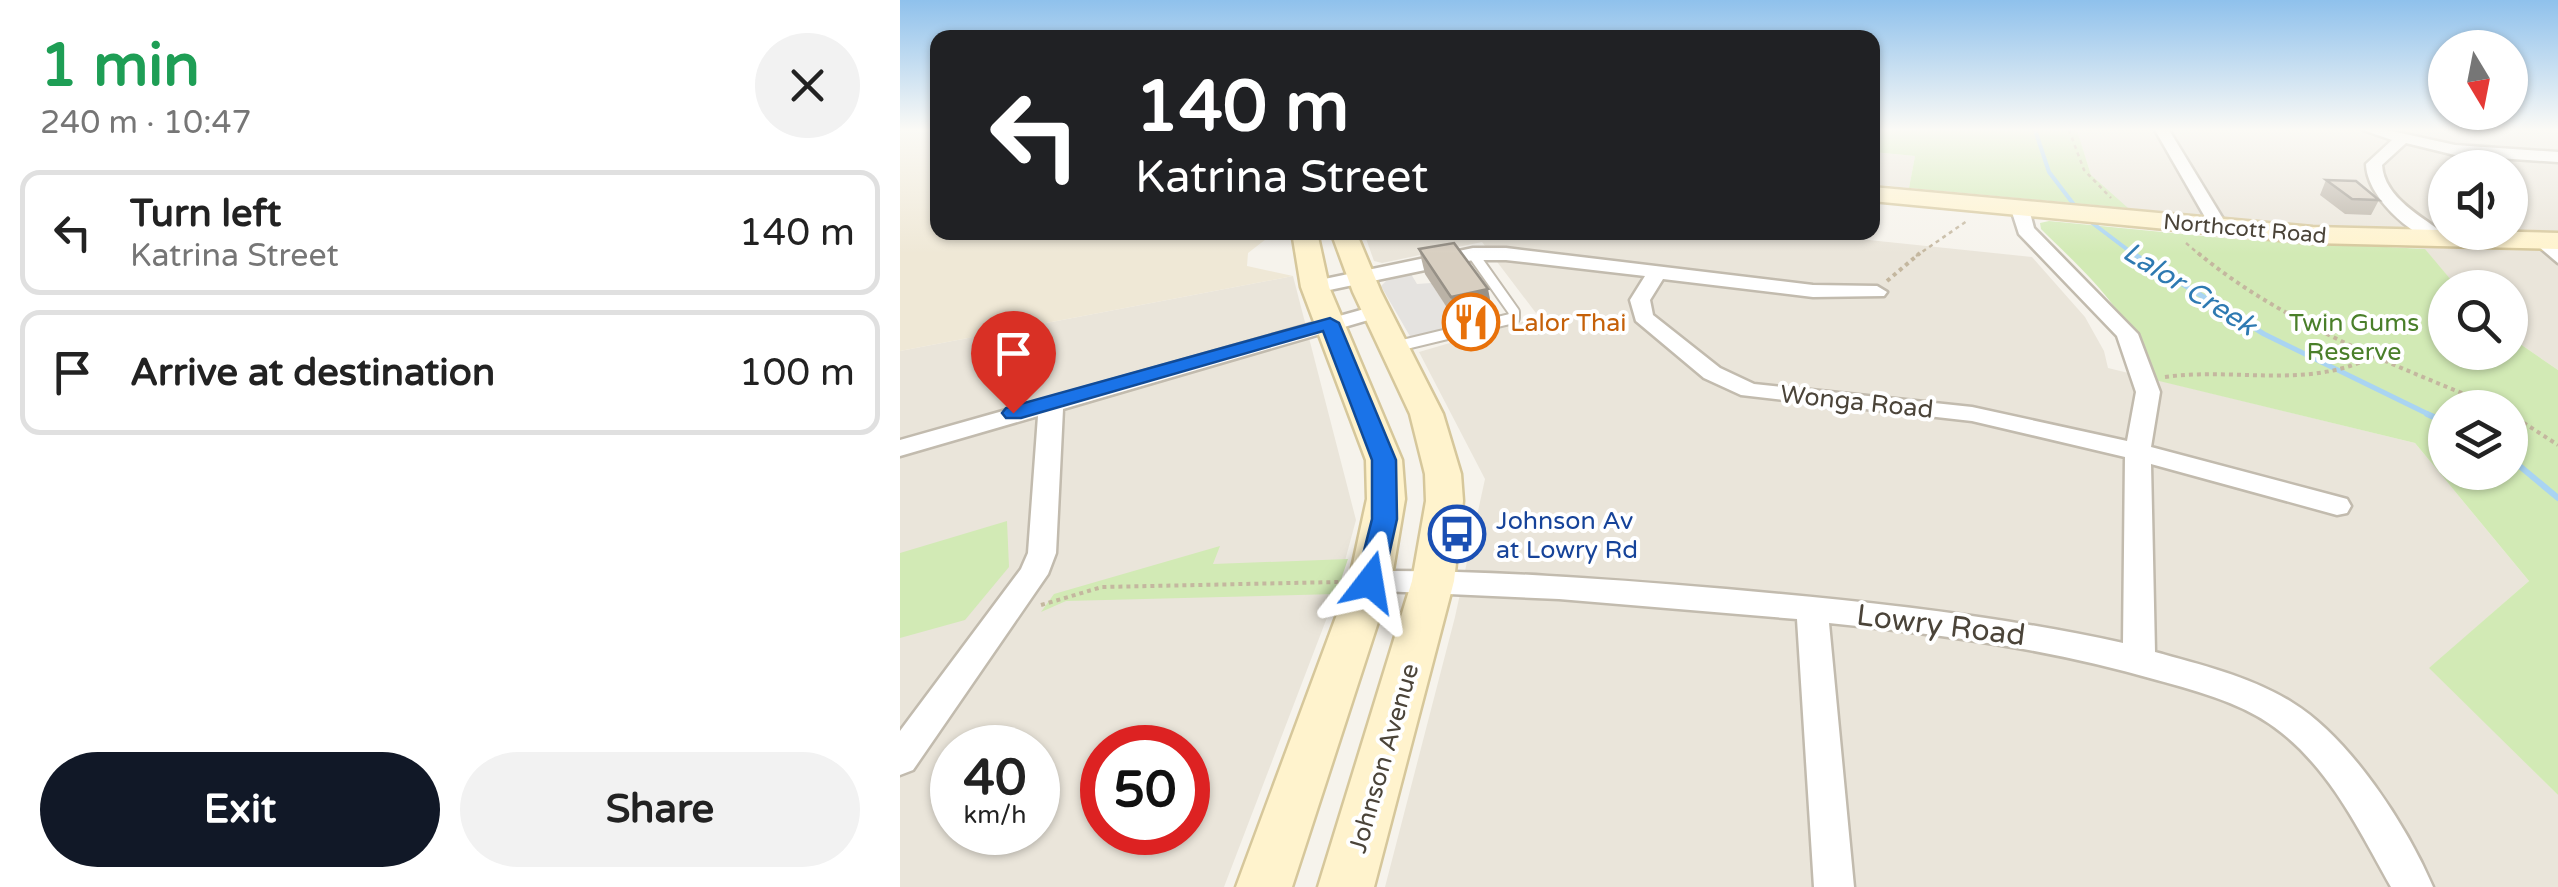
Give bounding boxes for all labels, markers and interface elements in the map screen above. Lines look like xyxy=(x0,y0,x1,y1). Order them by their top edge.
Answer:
text: 1 min xyxy=(40,30,200,102)
north arrow xyxy=(2428,30,2528,130)
map controls xyxy=(2428,30,2528,490)
button: close xyxy=(755,33,860,138)
text: 140 m xyxy=(1135,66,1349,150)
icon: left xyxy=(970,70,1100,200)
text: 240 m · 10:47 xyxy=(40,104,252,142)
button: sound xyxy=(2428,150,2528,250)
text: Katrina Street xyxy=(1135,151,1429,205)
text: Turn left xyxy=(130,191,281,237)
icon: left xyxy=(45,205,100,260)
street label: Northcott Road xyxy=(2162,209,2328,249)
text: 140 m xyxy=(739,210,855,256)
water label: Lalor Creek xyxy=(2117,235,2264,344)
text: Katrina Street xyxy=(130,237,339,275)
button: search xyxy=(2428,270,2528,370)
restaurant icon: Lalor Thai xyxy=(1441,292,1501,352)
place label: Lalor Thai xyxy=(1510,308,1627,338)
park label: Twin Gums Reserve xyxy=(2289,308,2419,367)
pin xyxy=(971,311,1056,414)
icon: arrive xyxy=(986,326,1041,381)
icon: arrive xyxy=(45,345,100,400)
text: Arrive at destination xyxy=(130,350,495,396)
text: 100 m xyxy=(739,350,855,396)
street label: Wonga Road xyxy=(1779,379,1935,425)
button: layers xyxy=(2428,390,2528,490)
bus stop icon: Johnson Av at Lowry Rd xyxy=(1427,504,1487,564)
place label: Johnson Av at Lowry Rd xyxy=(1496,506,1638,565)
position arrow xyxy=(1318,530,1422,634)
street label: Lowry Road xyxy=(1854,597,2027,654)
street label: Johnson Avenue xyxy=(1343,660,1425,856)
speed limit sign: 50 xyxy=(1080,725,1210,855)
text: 40 xyxy=(964,748,1026,808)
button: Exit xyxy=(40,752,440,867)
button: Share xyxy=(460,752,860,867)
text: km/h xyxy=(964,800,1026,830)

